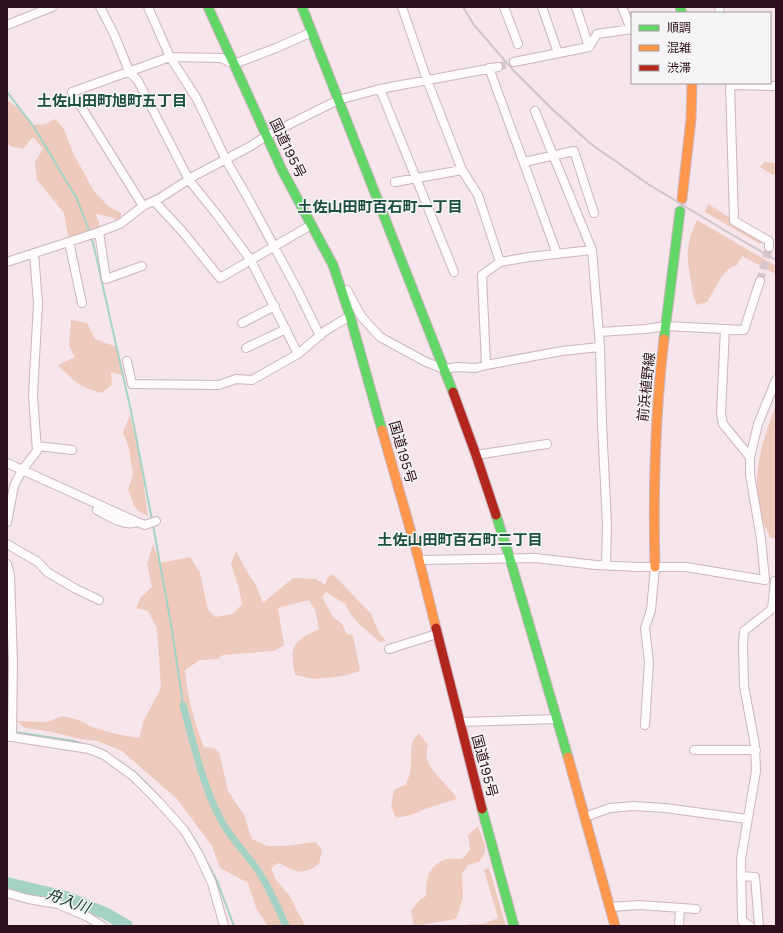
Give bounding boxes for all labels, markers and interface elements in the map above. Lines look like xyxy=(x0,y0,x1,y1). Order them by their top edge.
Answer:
legend xyxy=(631,12,771,84)
text: 順調 xyxy=(667,21,691,35)
text: 混雑 xyxy=(667,41,691,55)
text: 渋滞 xyxy=(667,61,691,75)
district label: 土佐山田町旭町五丁目 xyxy=(37,92,187,110)
street label: 国道195号 xyxy=(267,116,309,180)
district label: 土佐山田町百石町一丁目 xyxy=(297,198,463,216)
street label: 前浜植野線 xyxy=(634,351,658,423)
street label: 国道195号 xyxy=(386,419,420,485)
district label: 土佐山田町百石町二丁目 xyxy=(377,531,543,549)
street label: 国道195号 xyxy=(469,733,501,799)
water label: 舟入川 xyxy=(44,885,94,918)

